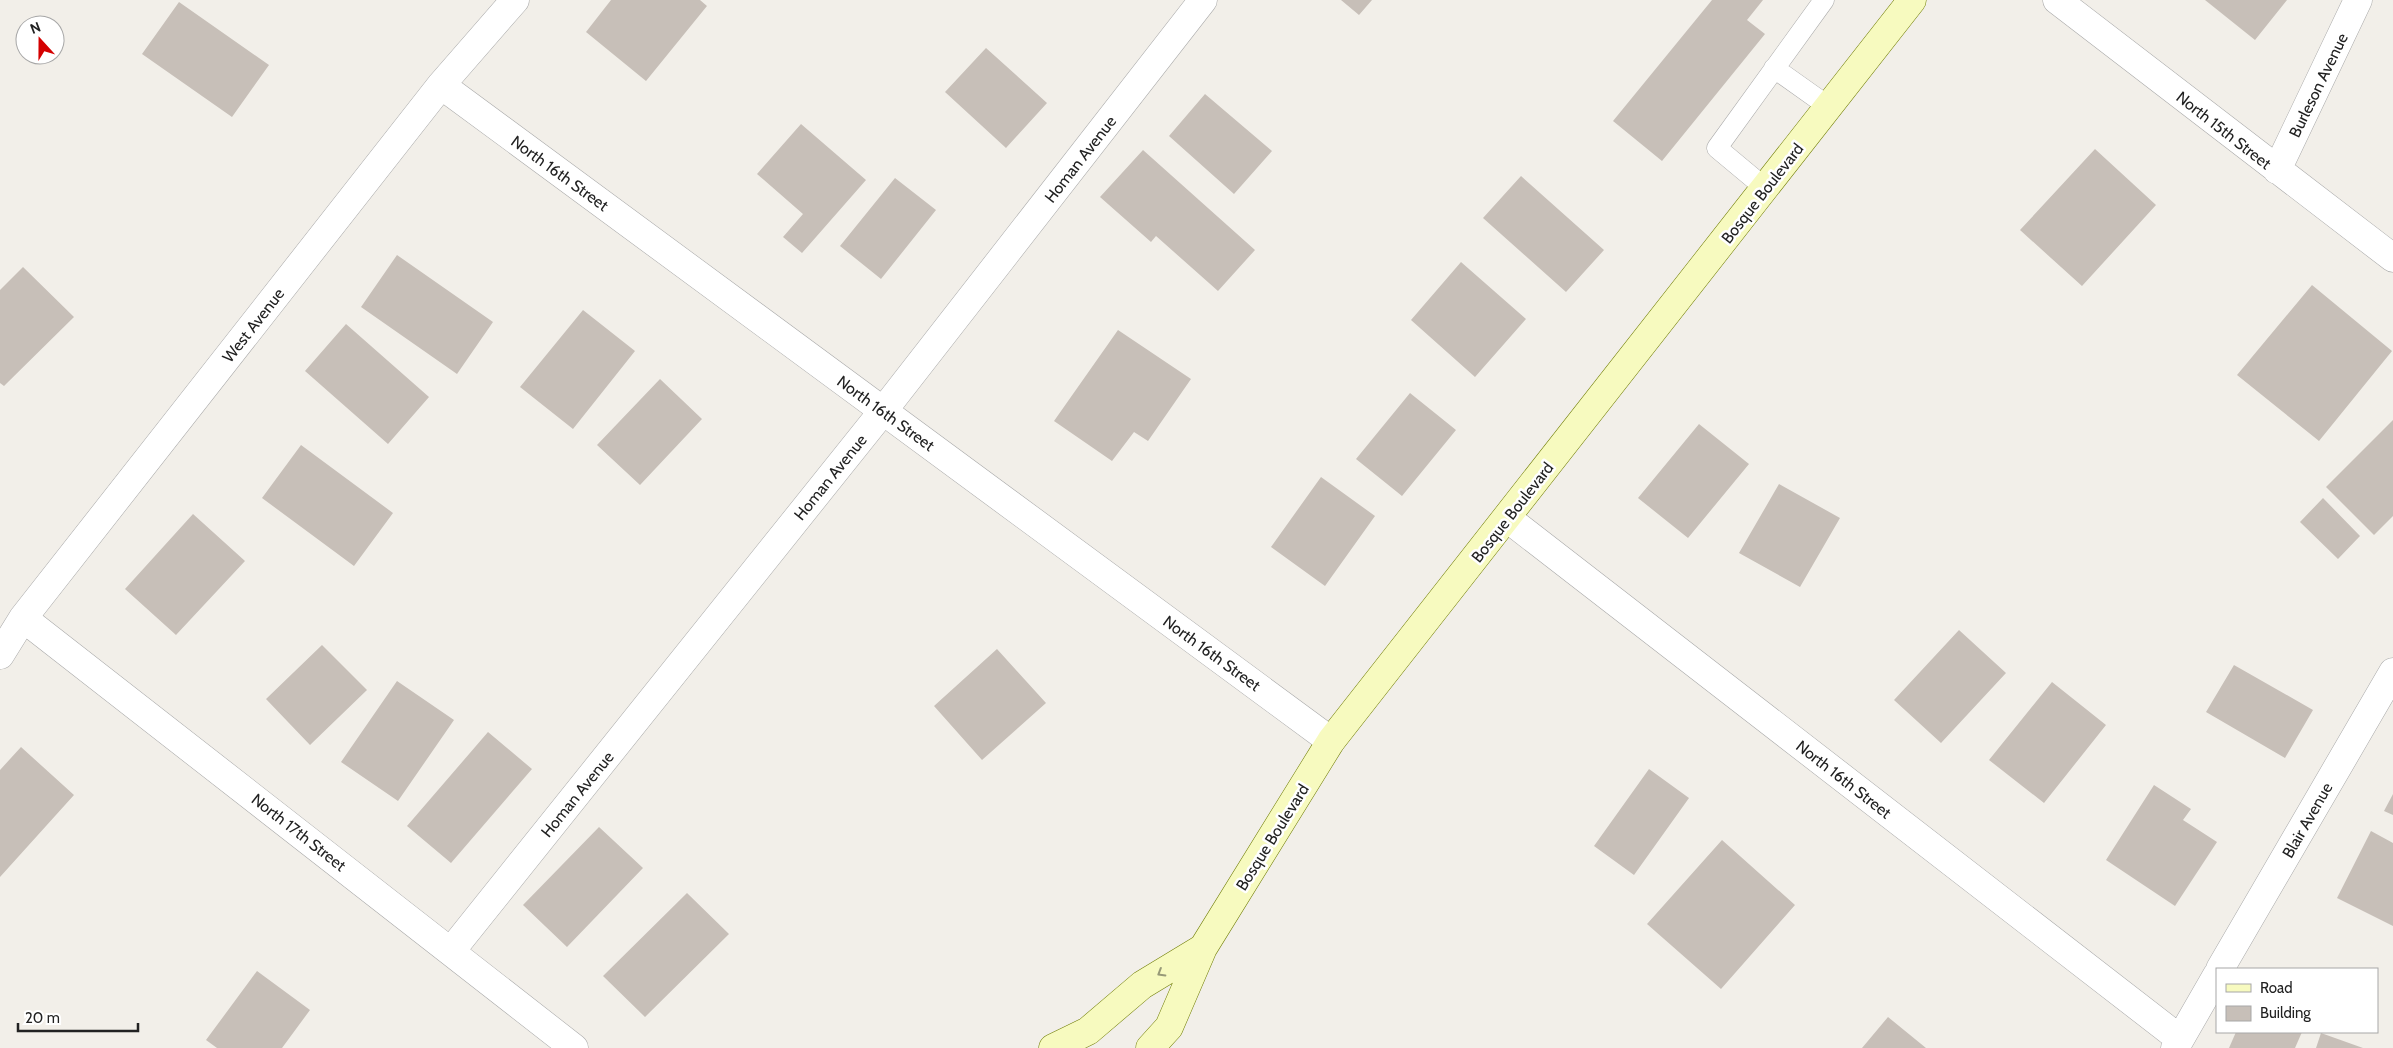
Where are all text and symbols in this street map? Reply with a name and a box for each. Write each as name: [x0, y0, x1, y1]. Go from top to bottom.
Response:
north arrow: [15, 15, 65, 65]
text: N: [27, 18, 43, 38]
street label: Burleson Avenue: [2285, 30, 2352, 140]
street label: North 15th Street: [2172, 87, 2275, 174]
street label: Homan Avenue: [1041, 112, 1120, 206]
street label: North 16th Street: [507, 132, 613, 215]
street label: Bosque Boulevard: [1717, 139, 1807, 247]
street label: West Avenue: [218, 284, 288, 366]
street label: North 16th Street: [833, 372, 939, 455]
street label: Homan Avenue: [790, 431, 871, 524]
street label: Bosque Boulevard: [1467, 458, 1557, 566]
street label: North 16th Street: [1159, 612, 1265, 695]
street label: North 16th Street: [1792, 736, 1896, 823]
street label: Homan Avenue: [537, 748, 618, 841]
street label: Blair Avenue: [2278, 779, 2337, 861]
street label: Bosque Boulevard: [1232, 781, 1313, 894]
street label: North 17th Street: [248, 790, 350, 876]
one-way arrow: [1158, 967, 1167, 977]
legend: [2216, 968, 2378, 1033]
text: Road: [2260, 979, 2293, 997]
scale bar: [18, 1000, 138, 1032]
text: Building: [2260, 1004, 2311, 1022]
text: 20 m: [25, 1009, 60, 1027]

